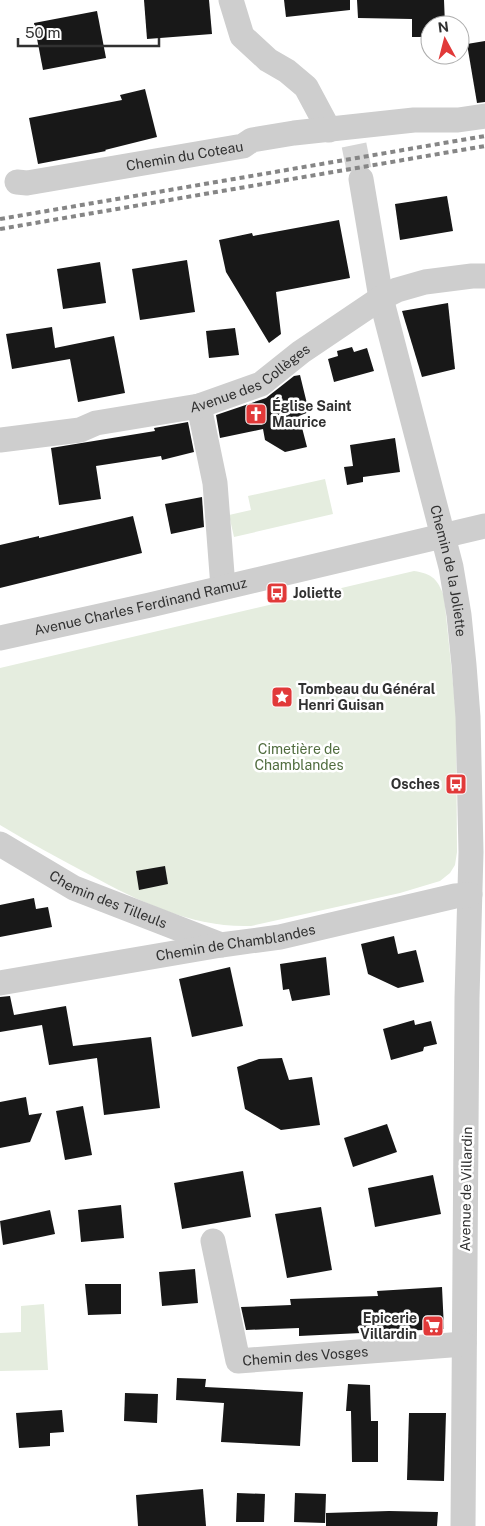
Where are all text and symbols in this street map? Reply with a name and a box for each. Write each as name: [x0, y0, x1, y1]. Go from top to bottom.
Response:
scale bar: [18, 15, 159, 47]
north arrow: [420, 15, 470, 65]
text: N: [437, 18, 450, 36]
text: 50 m: [25, 24, 60, 41]
street label: Chemin du Coteau: [125, 138, 245, 174]
street label: Avenue des Collèges: [189, 340, 313, 415]
place label: Église Saint Maurice: [272, 397, 352, 430]
church icon: Église Saint Maurice: [244, 402, 268, 426]
street label: Chemin de la Joliette: [427, 503, 469, 638]
street label: Avenue Charles Ferdinand Ramuz: [33, 574, 249, 638]
bus stop icon: Joliette: [265, 581, 289, 605]
place label: Joliette: [293, 585, 342, 601]
place label: Tombeau du Général Henri Guisan: [298, 681, 436, 713]
place icon: Tombeau du Général Henri Guisan: [270, 685, 294, 709]
park label: Cimetière de Chamblandes: [254, 741, 344, 773]
bus stop icon: Osches: [444, 772, 468, 796]
place label: Osches: [391, 776, 440, 792]
street label: Chemin des Tilleuls: [46, 867, 169, 931]
street label: Chemin de Chamblandes: [155, 921, 317, 964]
street label: Avenue de Villardin: [457, 1126, 475, 1252]
place label: Epicerie Villardin: [360, 1310, 417, 1342]
supermarket icon: Epicerie Villardin: [421, 1314, 445, 1338]
street label: Chemin des Vosges: [242, 1343, 369, 1369]

